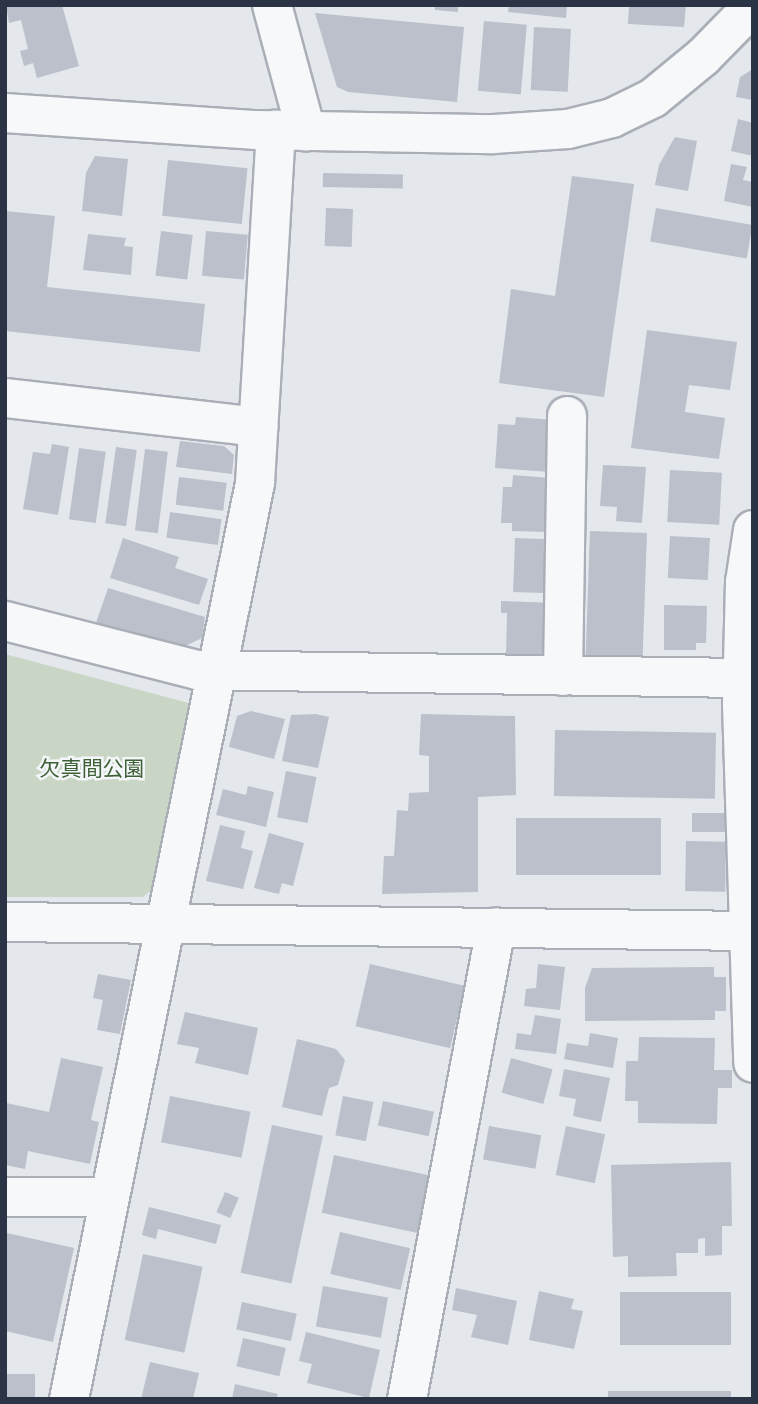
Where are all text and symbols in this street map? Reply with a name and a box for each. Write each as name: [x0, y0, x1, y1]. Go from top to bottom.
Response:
park label: 欠真間公園: [40, 756, 144, 782]

